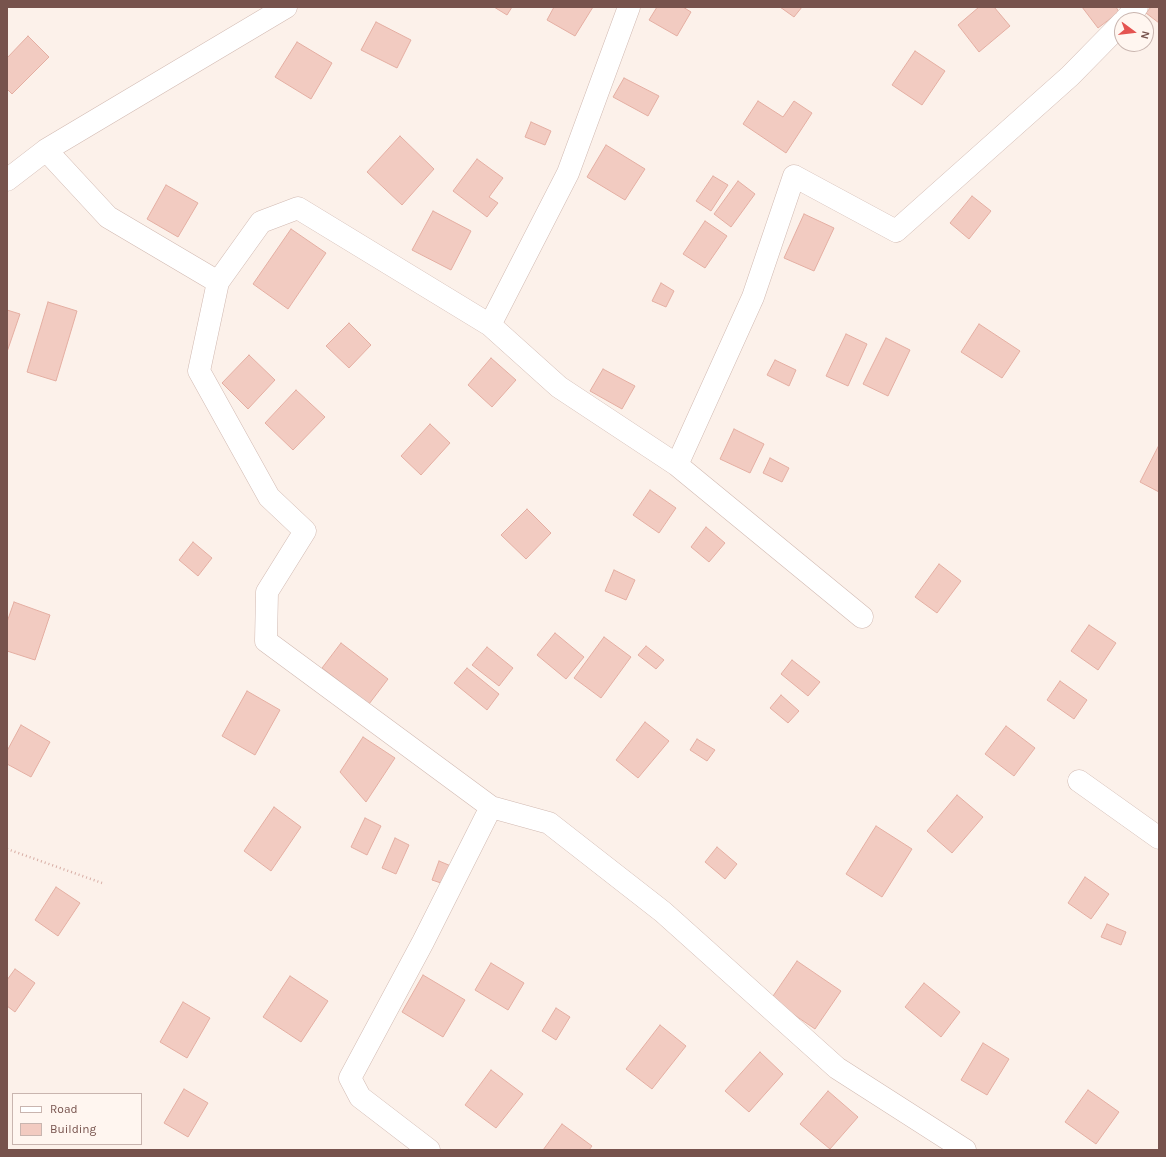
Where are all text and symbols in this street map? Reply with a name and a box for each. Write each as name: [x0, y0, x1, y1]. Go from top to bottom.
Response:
north arrow: [1114, 12, 1154, 52]
text: N: [1138, 29, 1152, 40]
legend: [12, 1093, 142, 1145]
text: Road: [50, 1102, 78, 1116]
text: Building: [50, 1122, 96, 1136]

